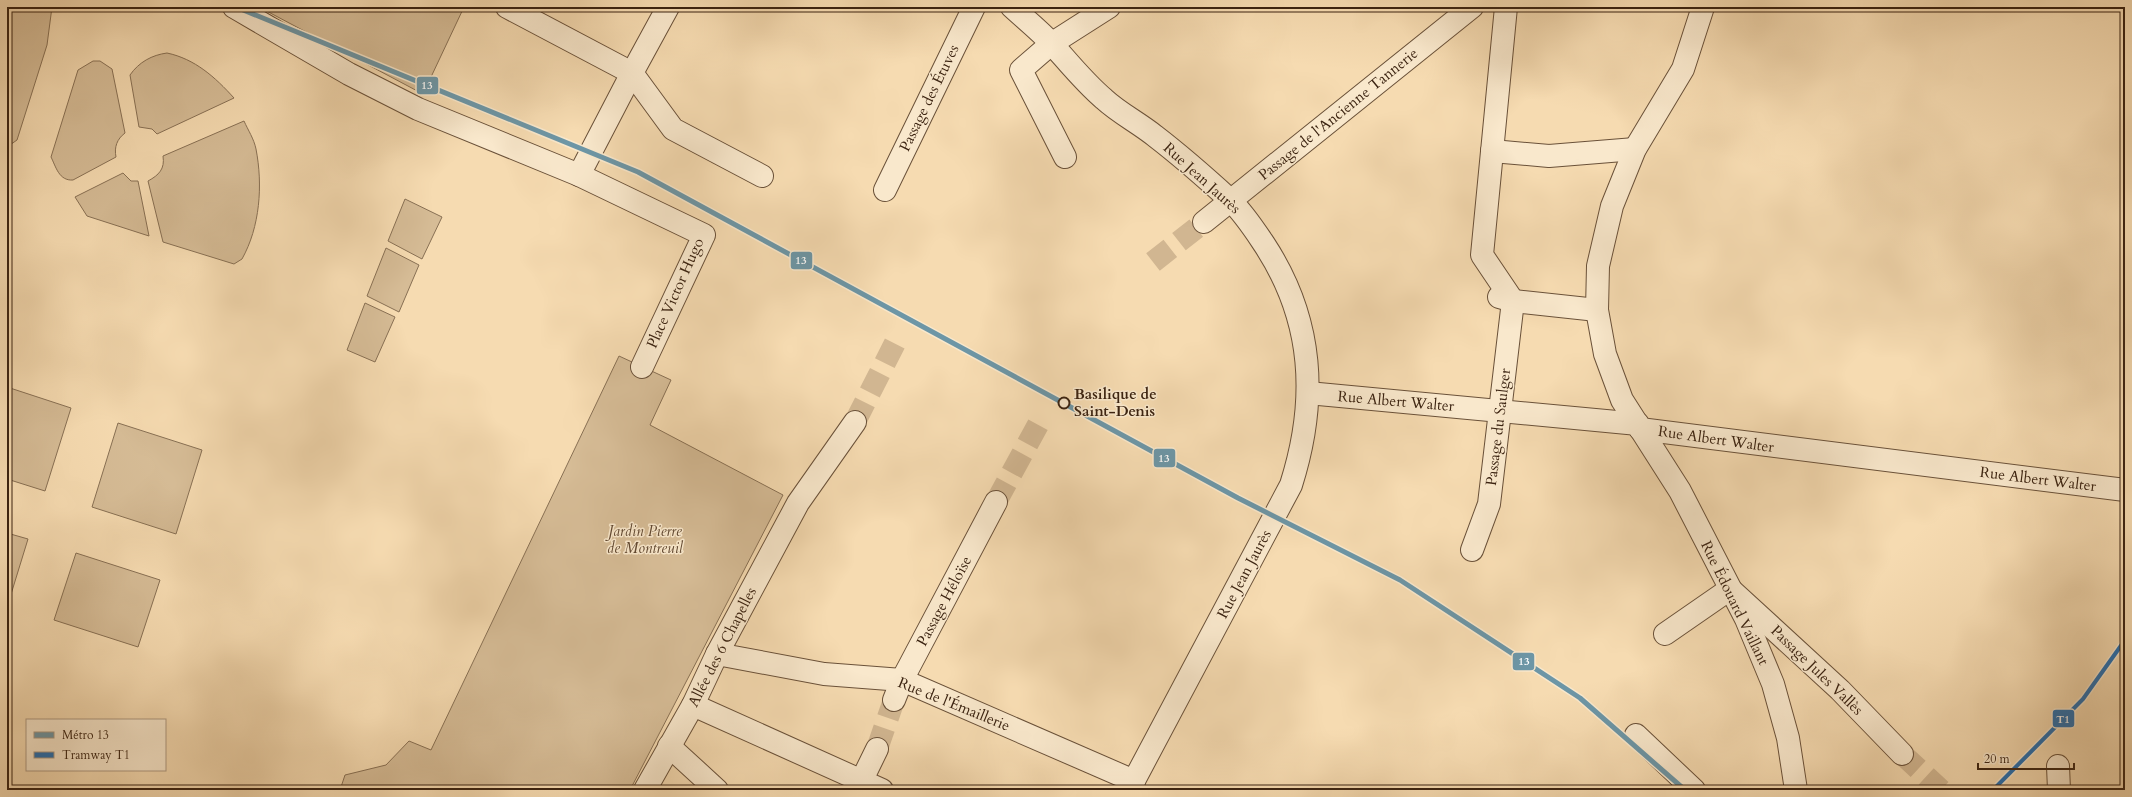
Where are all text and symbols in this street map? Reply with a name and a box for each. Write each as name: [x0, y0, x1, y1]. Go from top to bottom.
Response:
street label: Passage des Étuves: [894, 41, 964, 155]
street label: Passage de l'Ancienne Tannerie: [1254, 43, 1422, 185]
line badge: 13: [416, 76, 439, 95]
text: 13: [421, 78, 433, 93]
street label: Rue Jean Jaurès: [1159, 138, 1245, 218]
street label: Place Victor Hugo: [642, 235, 708, 351]
line badge: 13: [790, 251, 813, 270]
text: 13: [795, 253, 807, 268]
street label: Passage du Saulger: [1481, 367, 1515, 487]
place label: Basilique de Saint-Denis: [1074, 384, 1157, 421]
street label: Rue Albert Walter: [1337, 386, 1456, 416]
marker: Basilique de Saint-Denis: [1057, 396, 1071, 410]
street label: Rue Albert Walter: [1657, 421, 1776, 457]
line badge: 13: [1153, 448, 1176, 468]
text: 13: [1158, 451, 1170, 466]
street label: Rue Albert Walter: [1979, 462, 2098, 496]
park label: Jardin Pierre de Montreuil: [604, 521, 684, 558]
street label: Rue Jean Jaurès: [1212, 526, 1276, 622]
street label: Rue Édouard Vaillant: [1696, 537, 1774, 669]
street label: Passage Héloïse: [912, 552, 976, 650]
street label: Allée des 6 Chapelles: [683, 584, 761, 710]
street label: Passage Jules Vallès: [1767, 621, 1867, 719]
line badge: 13: [1512, 652, 1535, 671]
text: 13: [1518, 654, 1530, 669]
street label: Rue de l'Émaillerie: [895, 672, 1013, 736]
line badge: T1: [2052, 709, 2075, 728]
text: T1: [2056, 712, 2070, 727]
legend: [26, 719, 166, 771]
text: Métro 13: [62, 727, 109, 743]
scale bar: [1978, 745, 2074, 771]
text: Tramway T1: [62, 747, 130, 763]
text: 20 m: [1984, 751, 2011, 767]

